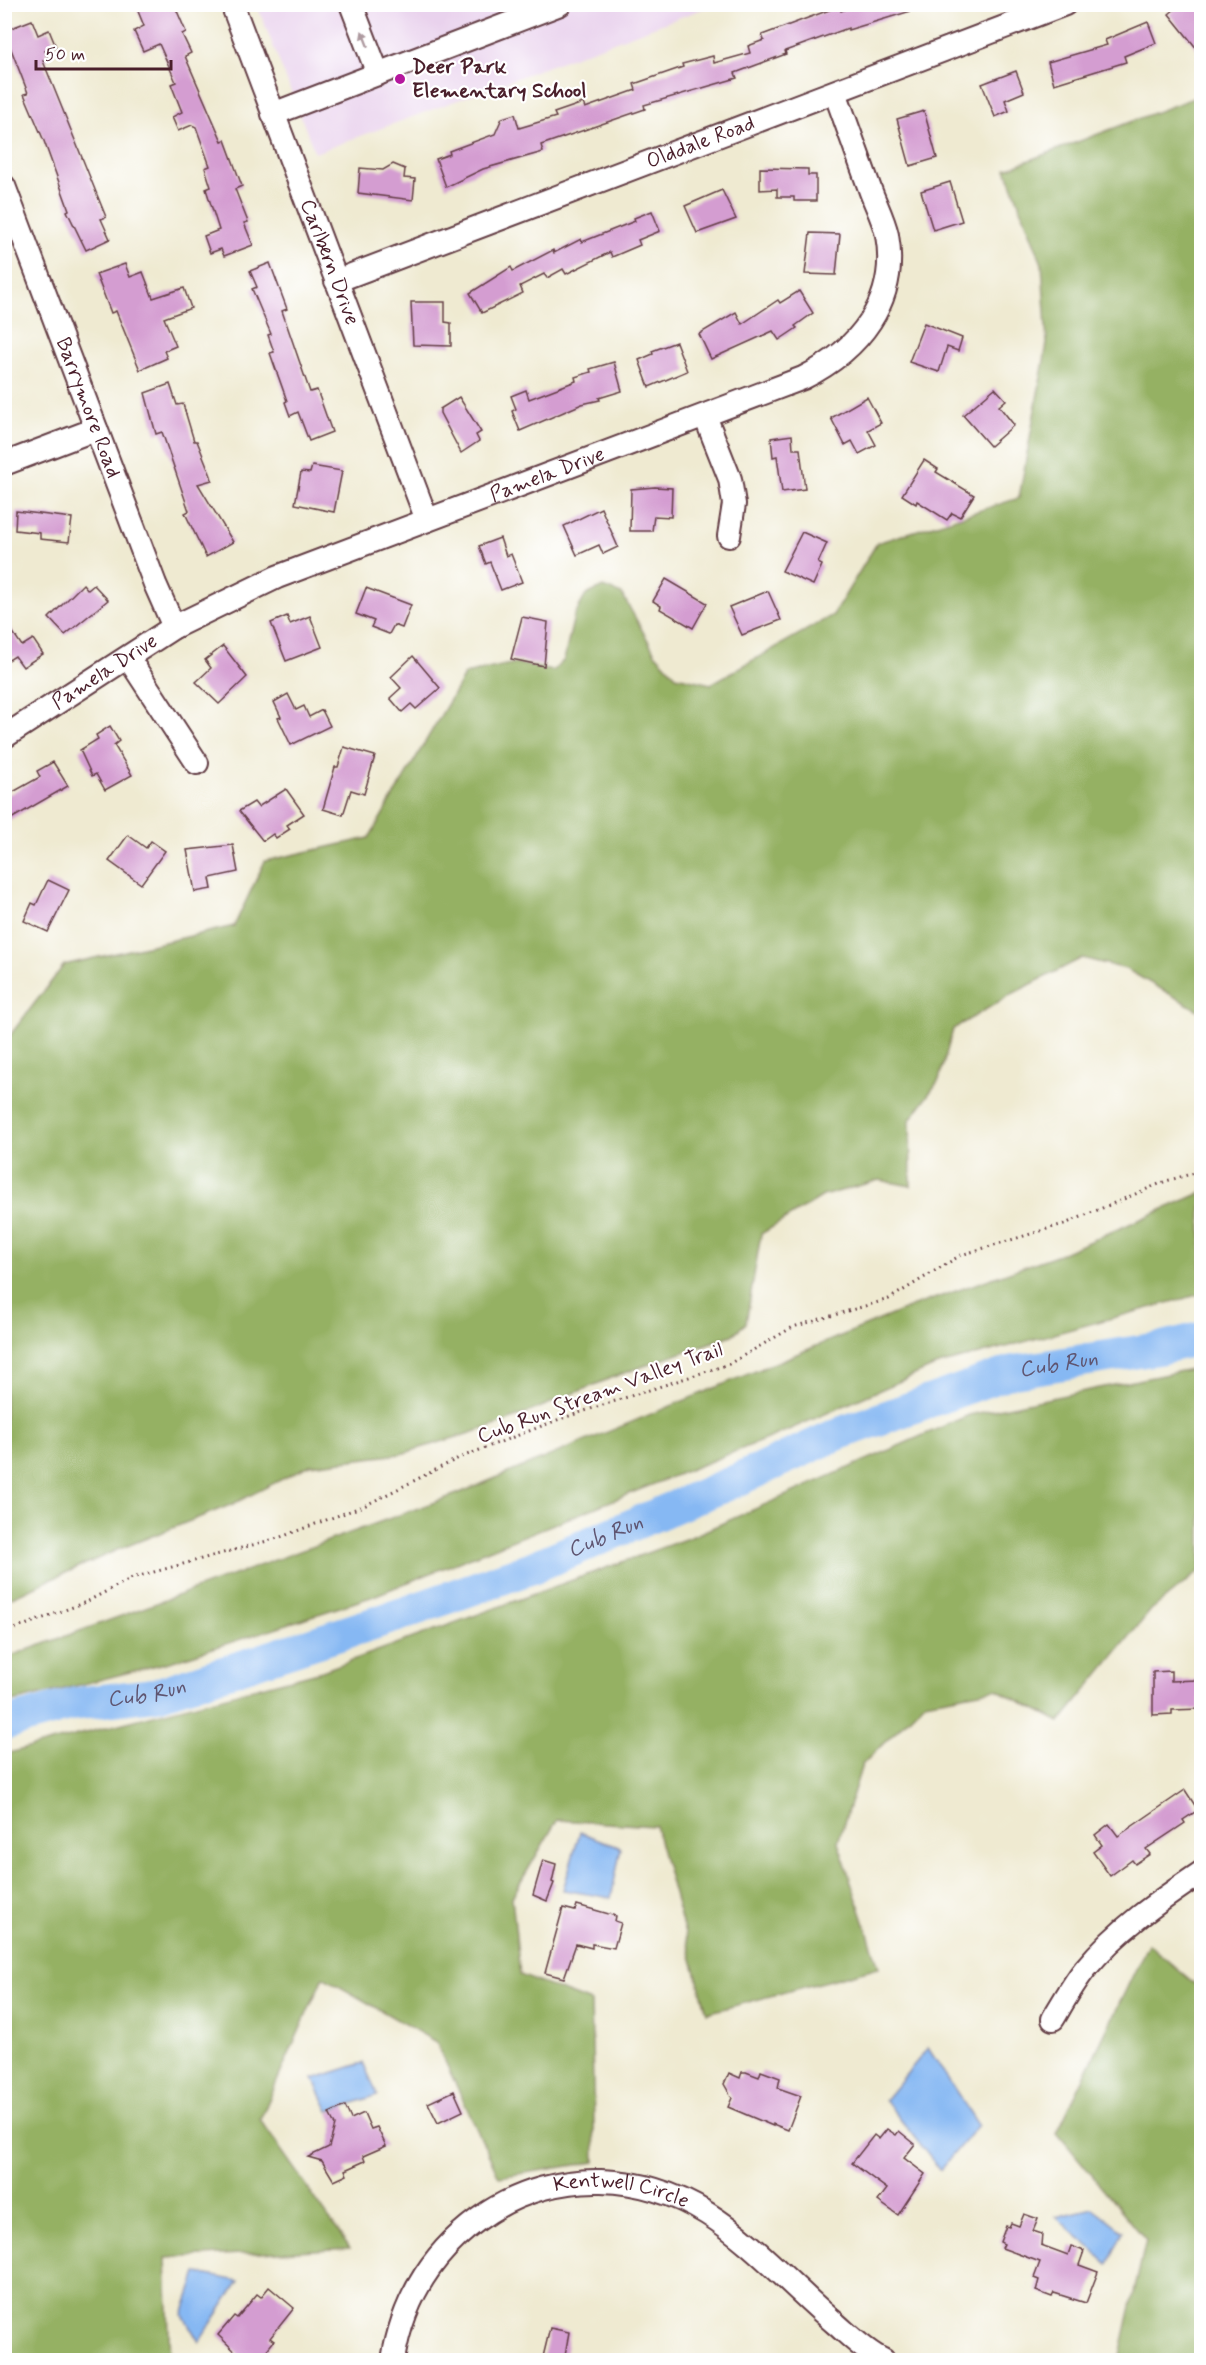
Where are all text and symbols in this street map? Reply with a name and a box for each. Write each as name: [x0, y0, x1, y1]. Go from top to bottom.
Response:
one-way arrow: [359, 30, 369, 48]
scale bar: [36, 33, 171, 71]
text: 50 m: [45, 43, 85, 67]
place label: Deer Park Elementary School: [412, 53, 587, 105]
marker: Deer Park Elementary School: [393, 72, 407, 86]
street label: Olddale Road: [642, 109, 759, 176]
street label: Carlbern Drive: [293, 195, 366, 329]
street label: Barrymore Road: [49, 333, 127, 482]
street label: Pamela Drive: [486, 440, 609, 509]
street label: Pamela Drive: [46, 627, 163, 716]
street label: Cub Run Stream Valley Trail: [473, 1335, 727, 1451]
water label: Cub Run: [1017, 1344, 1100, 1384]
water label: Cub Run: [563, 1508, 647, 1565]
water label: Cub Run: [106, 1672, 189, 1714]
street label: Kentwell Circle: [551, 2167, 694, 2215]

